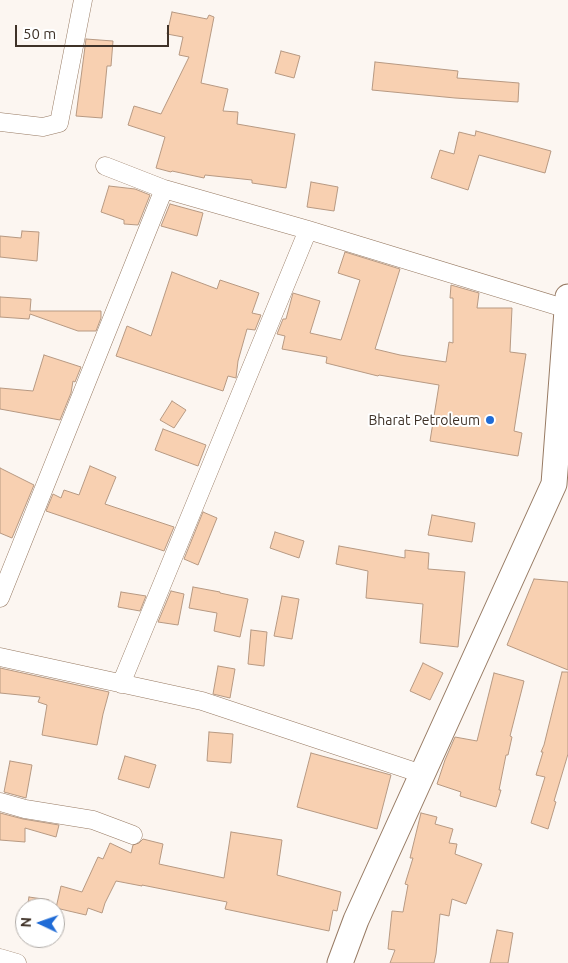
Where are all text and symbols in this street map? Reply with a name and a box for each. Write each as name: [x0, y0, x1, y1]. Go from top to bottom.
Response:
scale bar: [18, 15, 171, 47]
text: 50 m: [23, 25, 56, 42]
place label: Bharat Petroleum: [368, 412, 480, 428]
marker: Bharat Petroleum: [484, 414, 496, 426]
north arrow: [15, 898, 65, 948]
text: N: [18, 917, 34, 928]

